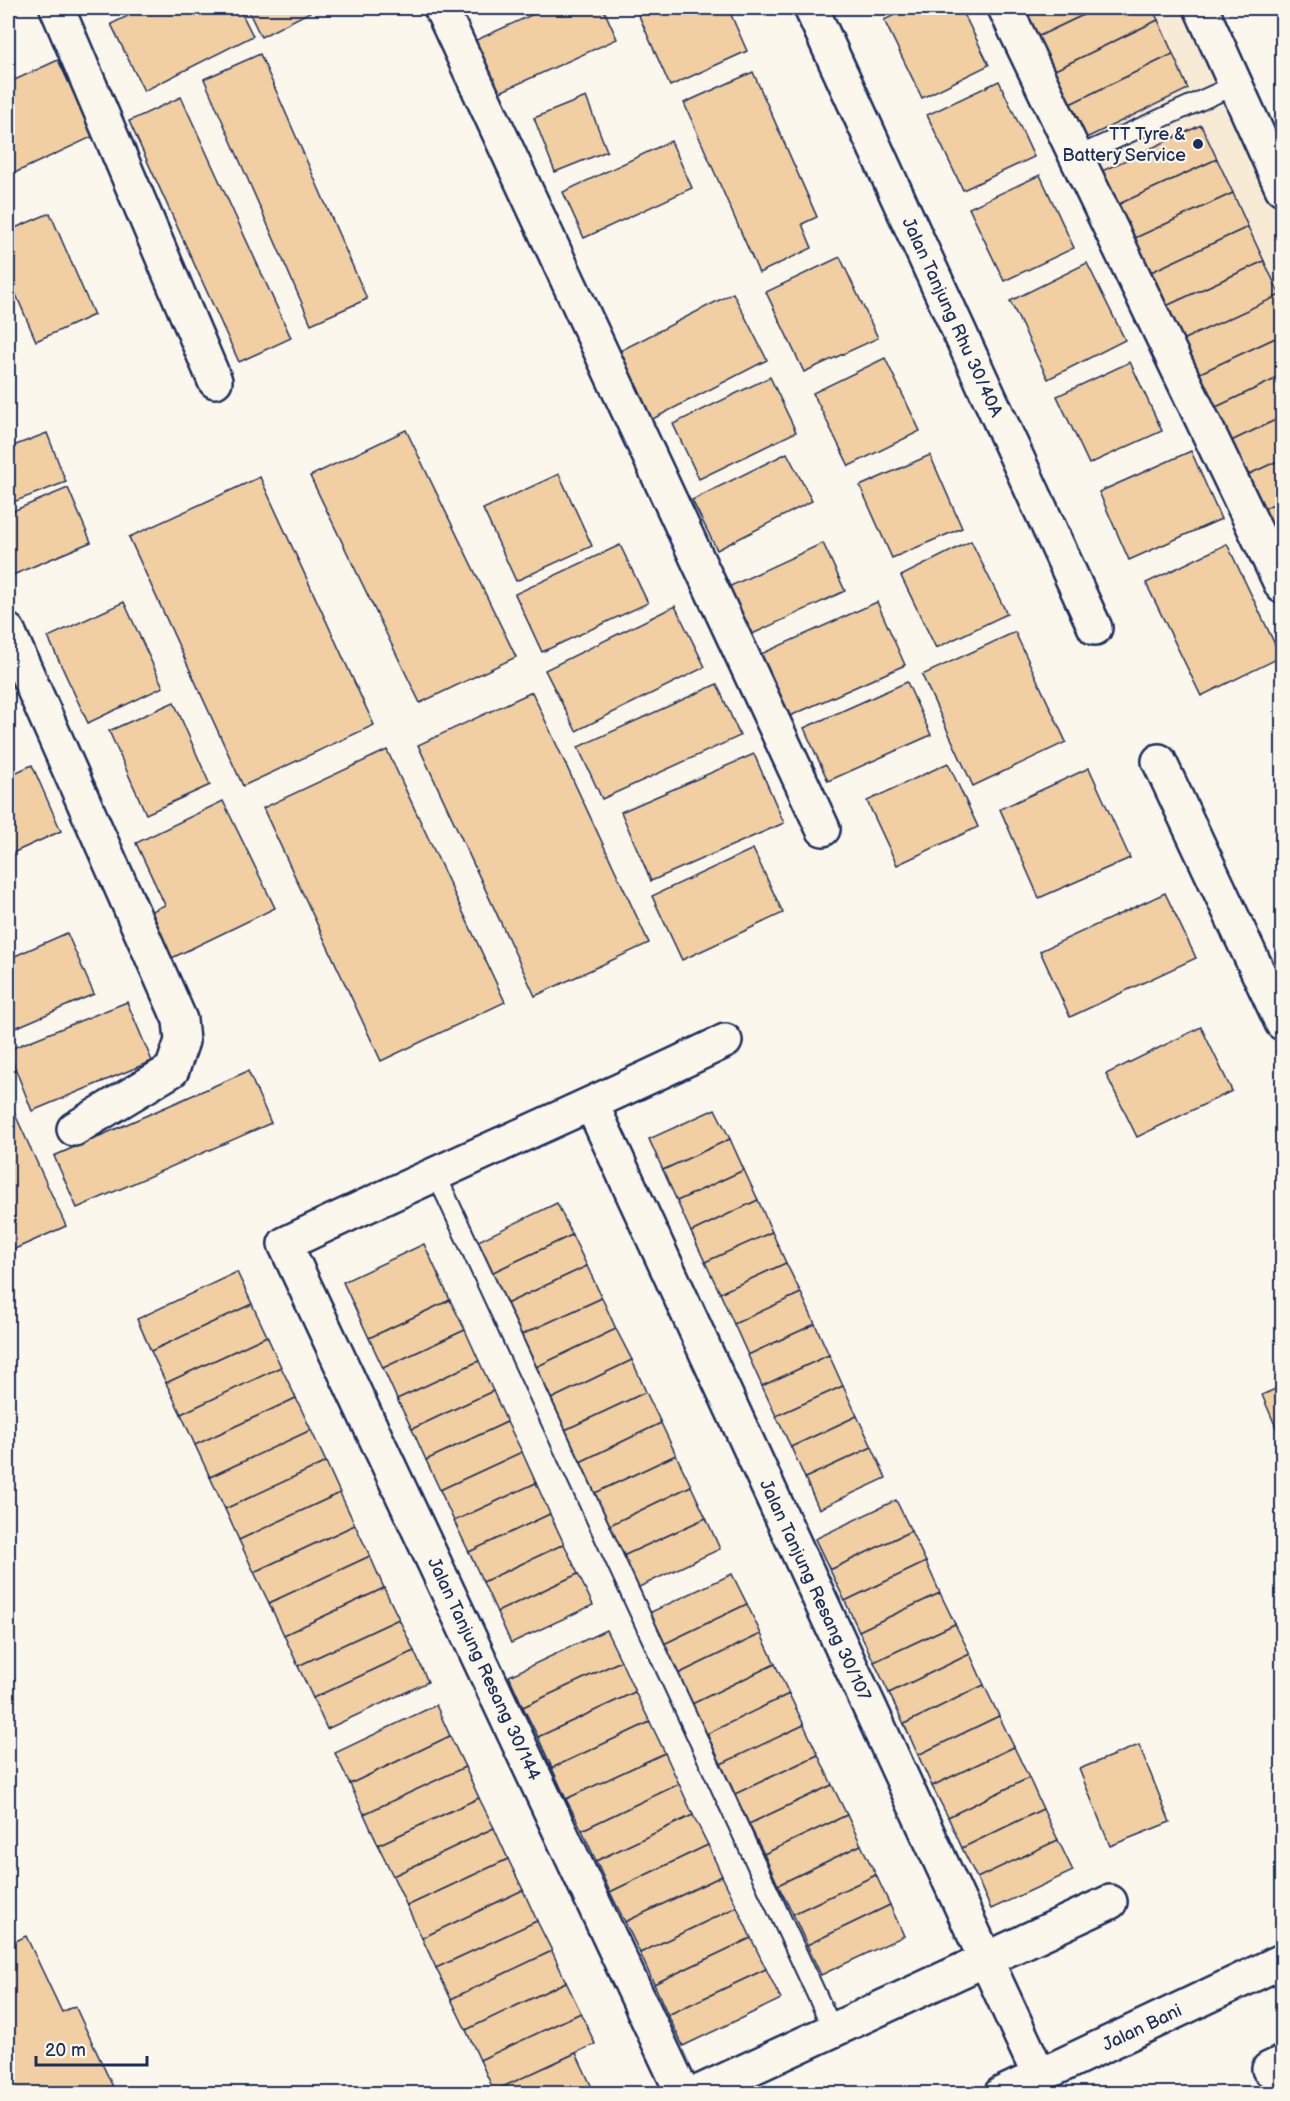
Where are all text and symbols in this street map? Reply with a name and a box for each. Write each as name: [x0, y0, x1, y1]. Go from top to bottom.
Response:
place label: TT Tyre & Battery Service: [1062, 124, 1186, 166]
marker: TT Tyre & Battery Service: [1191, 137, 1205, 151]
street label: Jalan Tanjung Rhu 30/40A: [898, 214, 1007, 420]
street label: Jalan Tanjung Resang 30/107: [755, 1476, 876, 1704]
street label: Jalan Tanjung Resang 30/144: [423, 1554, 545, 1784]
street label: Jalan Bani: [1099, 2000, 1185, 2055]
scale bar: [36, 2029, 147, 2067]
text: 20 m: [45, 2040, 86, 2061]

